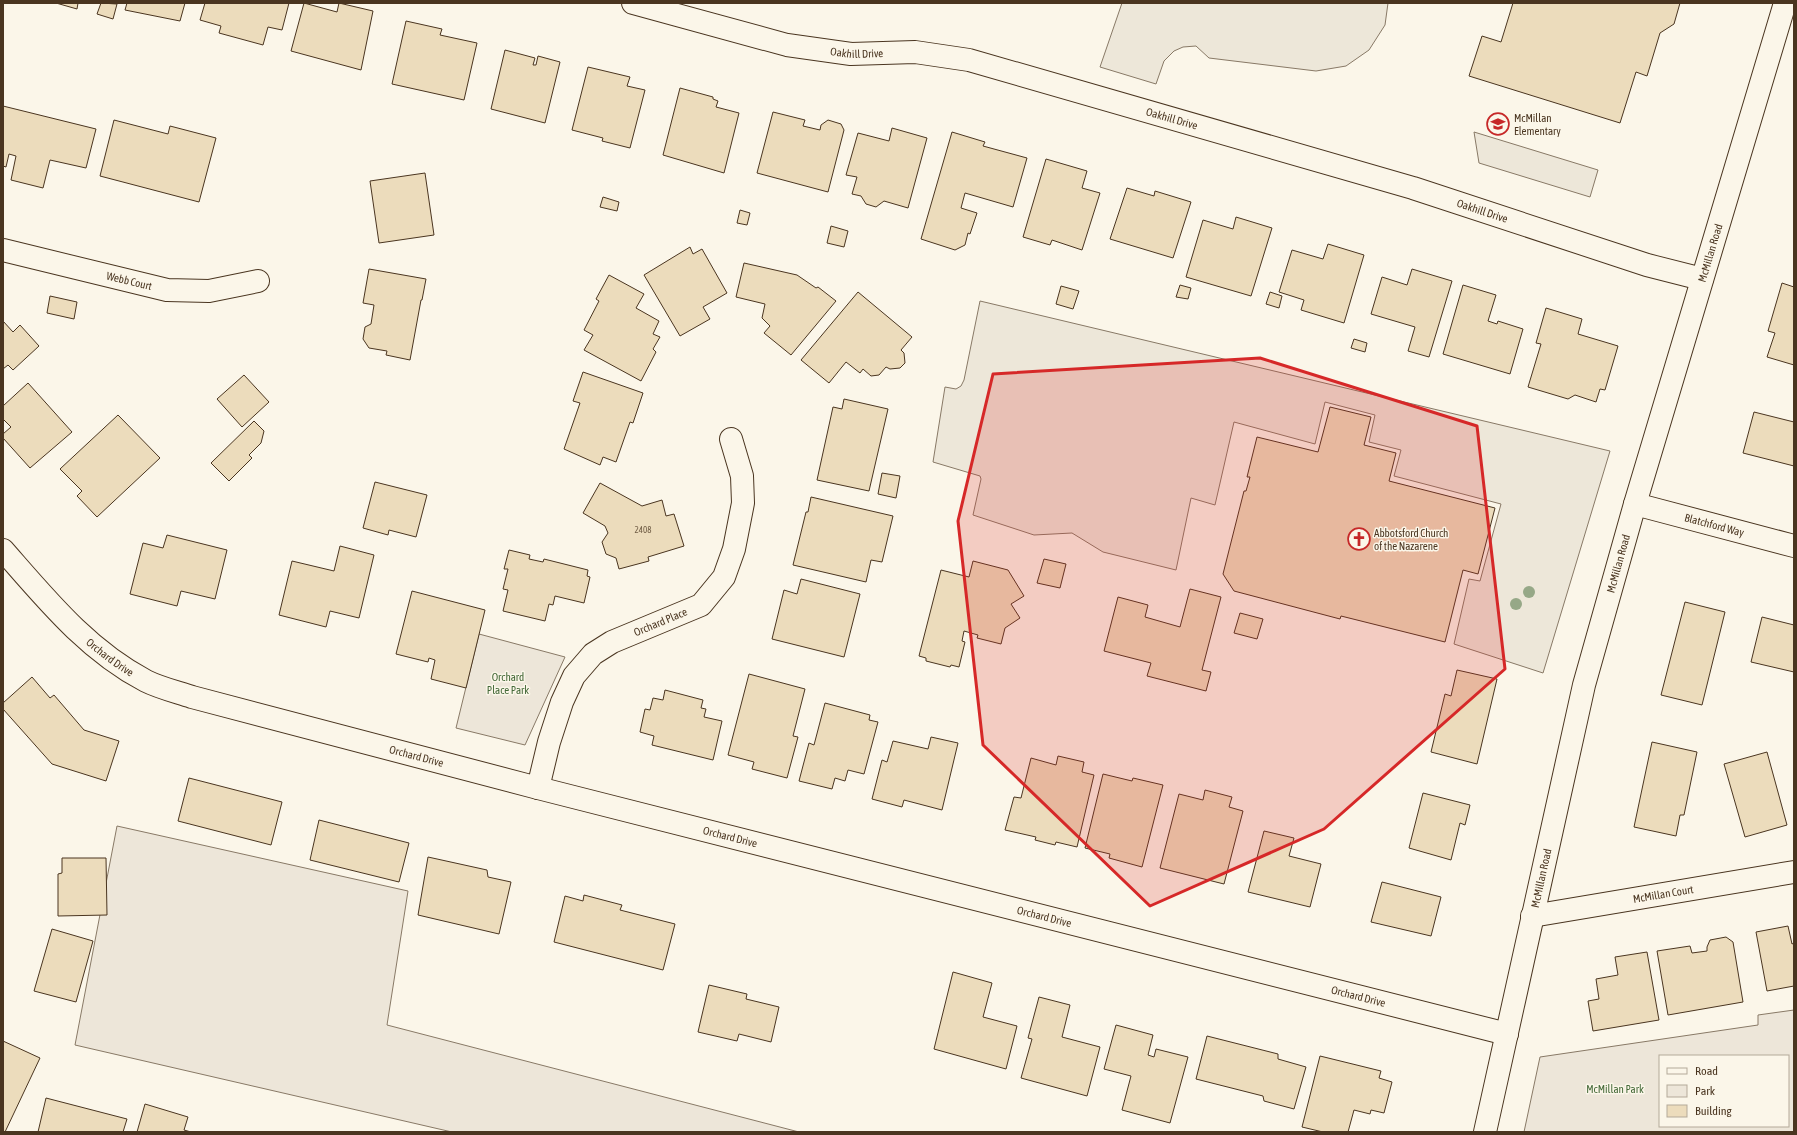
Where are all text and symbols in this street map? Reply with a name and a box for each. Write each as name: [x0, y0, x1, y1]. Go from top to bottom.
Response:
street label: Oakhill Drive: [830, 45, 883, 60]
street label: Oakhill Drive: [1145, 105, 1199, 132]
school or university icon: McMillan Elementary: [1485, 111, 1511, 137]
place label: McMillan Elementary: [1514, 112, 1561, 137]
street label: Oakhill Drive: [1455, 197, 1509, 225]
street label: McMillan Road: [1696, 222, 1725, 283]
street label: Webb Court: [105, 269, 153, 292]
street label: Blatchford Way: [1683, 511, 1746, 539]
house number: 2408: [635, 525, 651, 535]
church icon: Abbotsford Church of the Nazarene: [1346, 526, 1372, 552]
place label: Abbotsford Church of the Nazarene: [1374, 527, 1448, 552]
street label: McMillan Road: [1604, 533, 1632, 594]
street label: Orchard Place: [632, 605, 689, 638]
street label: Orchard Drive: [84, 636, 136, 679]
park label: Orchard Place Park: [487, 671, 529, 696]
street label: Orchard Drive: [388, 743, 445, 769]
street label: Orchard Drive: [702, 824, 759, 849]
street label: McMillan Road: [1529, 847, 1554, 909]
street label: McMillan Court: [1632, 883, 1694, 905]
street label: Orchard Drive: [1016, 904, 1073, 929]
street label: Orchard Drive: [1330, 984, 1387, 1009]
legend: [1659, 1055, 1789, 1127]
text: Road: [1695, 1064, 1718, 1078]
park label: McMillan Park: [1586, 1083, 1644, 1095]
text: Park: [1695, 1084, 1716, 1098]
text: Building: [1695, 1104, 1733, 1118]

